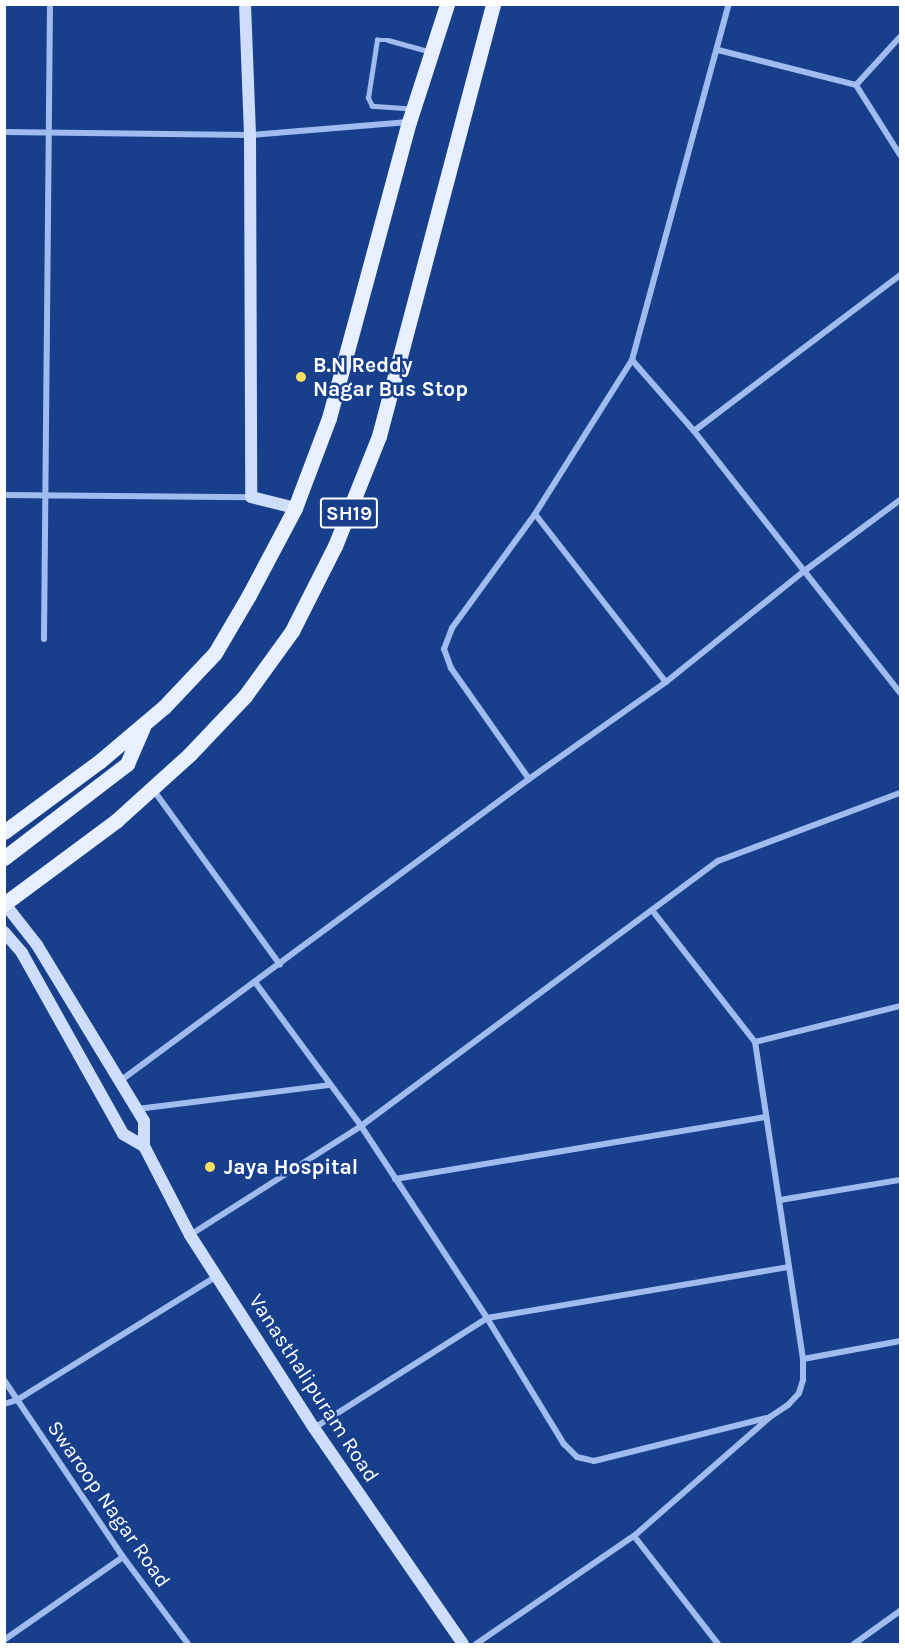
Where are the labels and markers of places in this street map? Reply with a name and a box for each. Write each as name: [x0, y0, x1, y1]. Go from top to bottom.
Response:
place label: B.N Reddy Nagar Bus Stop: [313, 352, 468, 402]
marker: B.N Reddy Nagar Bus Stop: [294, 370, 308, 384]
place label: Jaya Hospital: [224, 1154, 358, 1180]
marker: Jaya Hospital: [201, 1158, 219, 1176]

